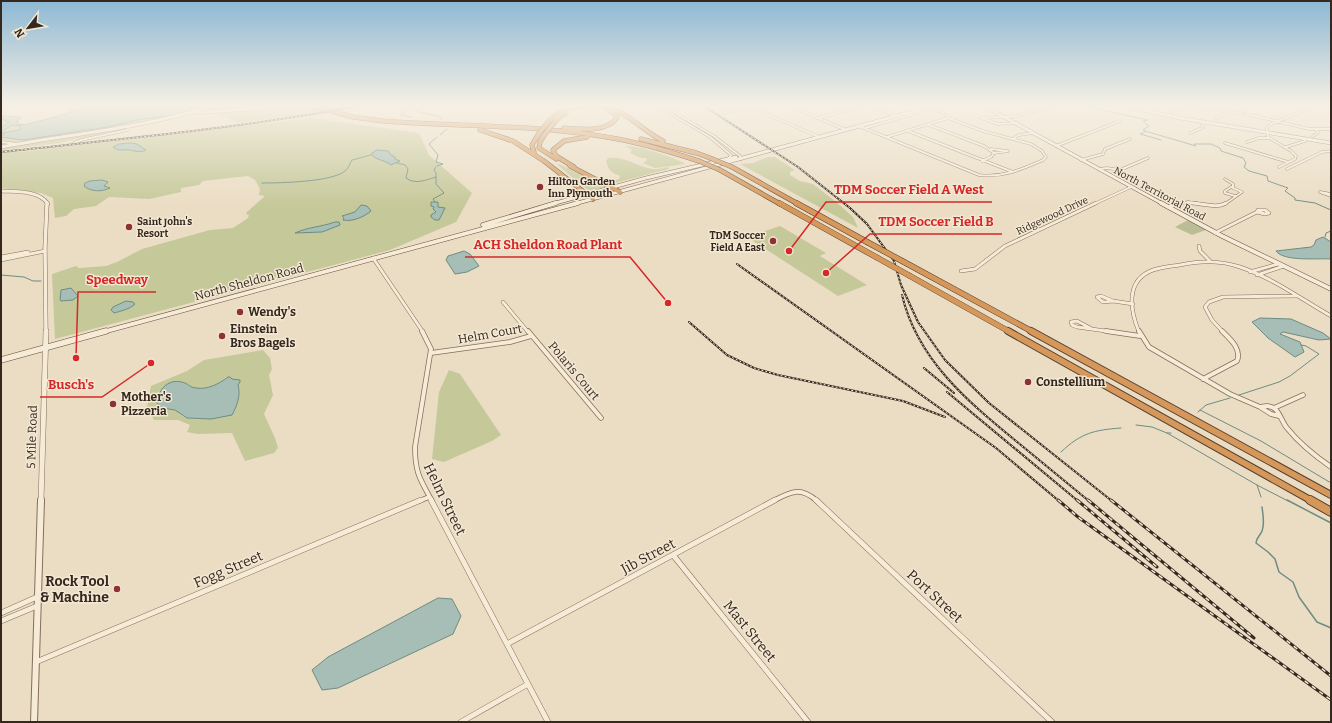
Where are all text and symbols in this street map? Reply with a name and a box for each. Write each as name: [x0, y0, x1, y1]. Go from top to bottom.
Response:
north arrow: [8, 8, 48, 48]
text: N: [12, 25, 28, 40]
street label: North Territorial Road: [1112, 165, 1208, 223]
place label: Hilton Garden Inn Plymouth: [548, 176, 616, 200]
callout: TDM Soccer Field A West: [826, 177, 992, 202]
marker: Hilton Garden Inn Plymouth: [535, 182, 545, 192]
text: TDM Soccer Field A West: [834, 182, 984, 197]
street label: Ridgewood Drive: [1015, 194, 1090, 238]
callout: TDM Soccer Field B: [870, 209, 1002, 234]
text: TDM Soccer Field B: [878, 214, 994, 229]
place label: Saint John's Resort: [137, 216, 192, 240]
marker: Saint John's Resort: [124, 222, 134, 232]
place label: TDM Soccer Field A East: [710, 230, 765, 254]
callout: ACH Sheldon Road Plant: [465, 232, 630, 257]
marker: TDM Soccer Field A East: [768, 236, 778, 246]
text: ACH Sheldon Road Plant: [473, 237, 623, 252]
street label: North Sheldon Road: [193, 261, 305, 303]
callout: Speedway: [78, 267, 156, 292]
text: Speedway: [86, 272, 149, 287]
place label: Wendy's: [248, 305, 296, 319]
marker: Wendy's: [235, 307, 245, 317]
street label: Helm Court: [457, 321, 524, 347]
place label: Einstein Bros Bagels: [230, 322, 295, 350]
marker: Einstein Bros Bagels: [217, 331, 227, 341]
street label: Polaris Court: [546, 339, 603, 404]
callout: Busch's: [40, 372, 102, 397]
place label: Constellium: [1036, 375, 1106, 389]
text: Busch's: [48, 377, 94, 392]
marker: Constellium: [1023, 377, 1033, 387]
place label: Mother's Pizzeria: [121, 390, 171, 418]
marker: Mother's Pizzeria: [108, 399, 118, 409]
street label: 5 Mile Road: [24, 405, 40, 469]
street label: Helm Street: [420, 460, 469, 538]
street label: Jib Street: [617, 535, 678, 578]
street label: Fogg Street: [191, 547, 265, 592]
street label: Port Street: [903, 566, 966, 626]
place label: Rock Tool & Machine: [40, 573, 110, 606]
marker: Rock Tool & Machine: [112, 584, 122, 594]
street label: Mast Street: [720, 597, 780, 665]

